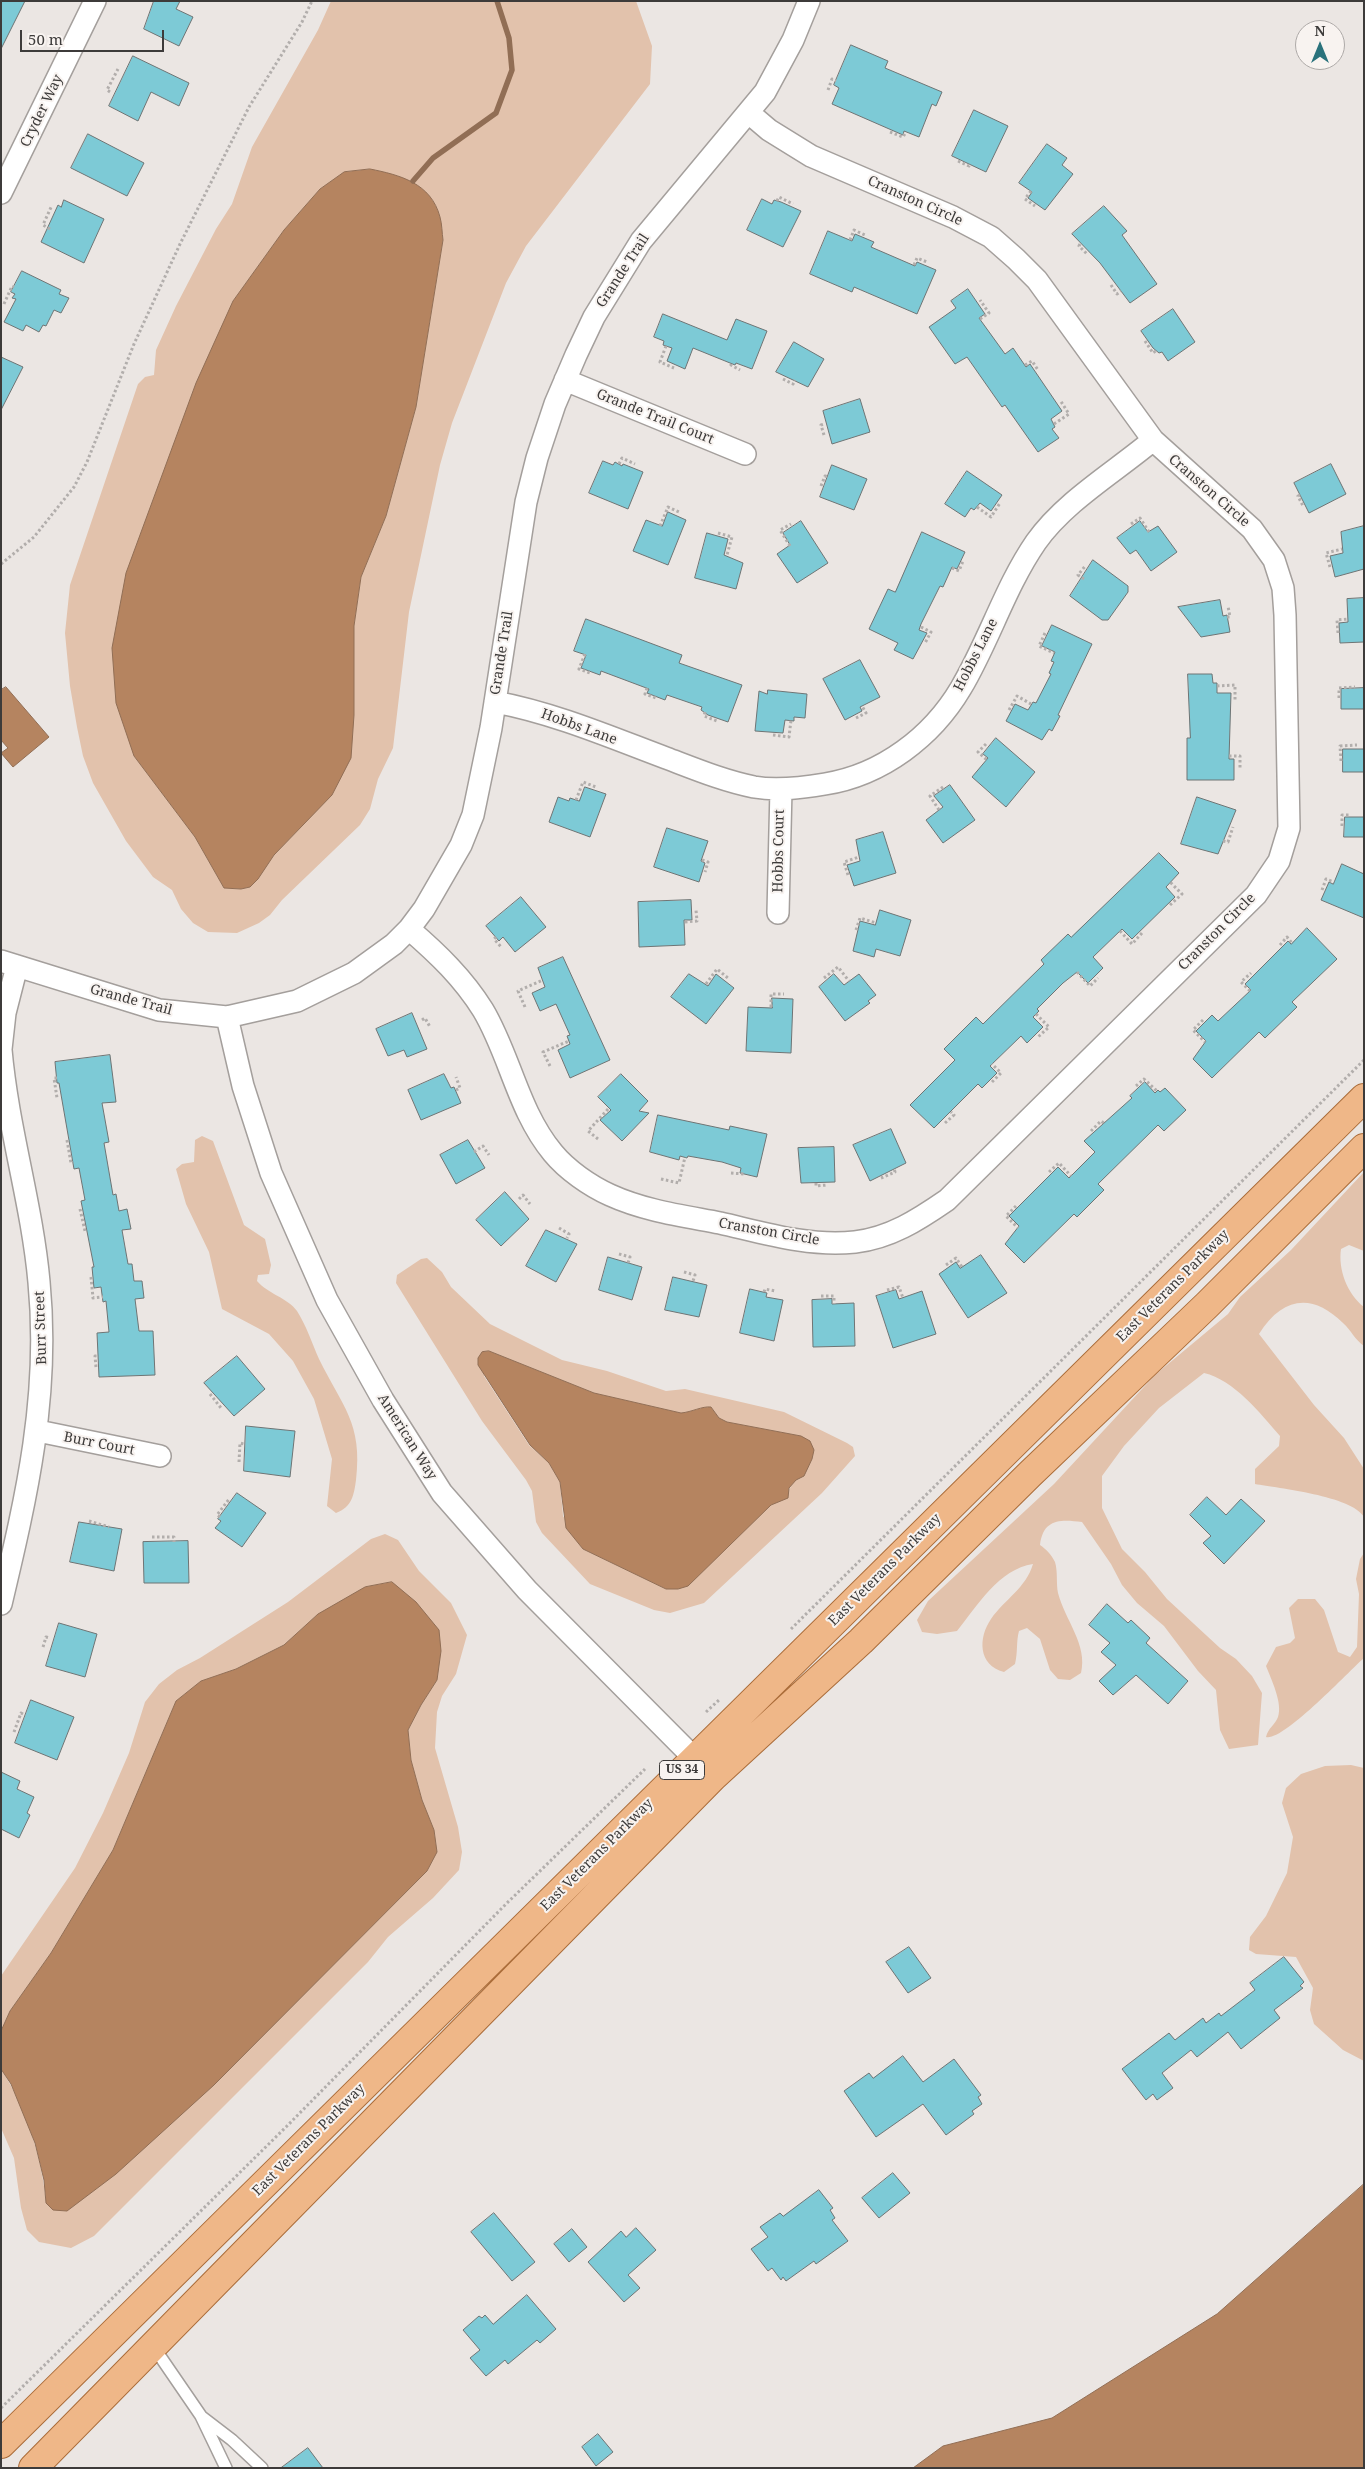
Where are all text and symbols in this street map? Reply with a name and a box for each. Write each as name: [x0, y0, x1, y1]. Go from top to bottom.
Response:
scale bar: [22, 20, 166, 52]
north arrow: [1295, 20, 1345, 70]
text: N: [1314, 21, 1326, 40]
text: 50 m: [28, 29, 63, 49]
street label: Cryder Way: [17, 72, 67, 150]
street label: Cranston Circle: [865, 173, 965, 229]
street label: Grande Trail: [593, 231, 653, 311]
street label: Grande Trail Court: [594, 386, 716, 448]
street label: Cranston Circle: [1165, 451, 1253, 531]
street label: Grande Trail: [487, 610, 517, 696]
street label: Hobbs Lane: [950, 616, 1002, 694]
street label: Hobbs Lane: [539, 706, 619, 748]
street label: Hobbs Court: [770, 809, 788, 893]
street label: Cranston Circle: [1175, 890, 1259, 974]
street label: Grande Trail: [88, 981, 174, 1019]
street label: Cranston Circle: [717, 1215, 821, 1249]
street label: East Veterans Parkway: [1113, 1226, 1233, 1346]
street label: Burr Street: [31, 1291, 51, 1365]
street label: American Way: [374, 1391, 440, 1483]
street label: Burr Court: [62, 1429, 136, 1459]
street label: East Veterans Parkway: [825, 1510, 945, 1630]
road number: US 34: [660, 1760, 704, 1780]
street label: East Veterans Parkway: [537, 1795, 657, 1915]
street label: East Veterans Parkway: [249, 2080, 369, 2200]

